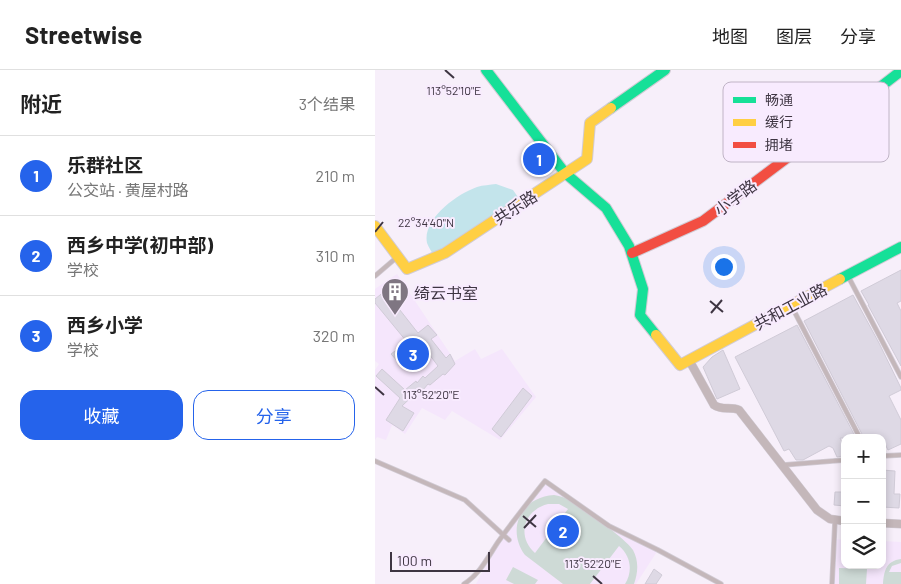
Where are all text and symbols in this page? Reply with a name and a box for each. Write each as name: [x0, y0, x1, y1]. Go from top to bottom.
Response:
text: Streetwise: [25, 20, 142, 49]
text: 地图: [712, 25, 748, 47]
text: 图层: [776, 25, 812, 47]
text: 分享: [840, 25, 876, 47]
legend: [723, 82, 889, 162]
text: 113°52'10"E: [427, 83, 481, 97]
text: 附近: [20, 91, 62, 116]
text: 畅通: [765, 91, 793, 108]
text: 3个结果: [299, 94, 355, 113]
text: 缓行: [765, 113, 793, 130]
text: 拥堵: [765, 136, 793, 153]
pin: 1: [523, 140, 555, 178]
text: 乐群社区: [67, 153, 143, 176]
text: 1: [33, 166, 39, 185]
text: 210 m: [316, 166, 355, 185]
street label: 小学路: [710, 175, 760, 219]
text: 公交站 · 黄屋村路: [67, 180, 189, 199]
street label: 共乐路: [490, 186, 540, 228]
text: 22°34'40"N: [398, 215, 454, 229]
text: 西乡中学(初中部): [67, 233, 213, 256]
text: 2: [32, 246, 40, 265]
text: 310 m: [316, 246, 355, 265]
your location: [711, 254, 737, 280]
text: 学校: [67, 260, 99, 279]
building icon: 绮云书室: [380, 277, 410, 316]
street label: 共和工业路: [750, 279, 830, 333]
place label: 绮云书室: [414, 283, 478, 302]
text: 西乡小学: [67, 313, 143, 336]
text: 3: [32, 326, 40, 345]
text: 320 m: [313, 326, 355, 345]
pin: 3: [397, 335, 429, 373]
text: 学校: [67, 340, 99, 359]
text: 113°52'20"E: [402, 387, 460, 401]
button: 收藏: [20, 390, 183, 440]
button: 分享: [193, 390, 355, 440]
map controls: [841, 434, 886, 569]
button: +: [841, 434, 886, 479]
button: −: [841, 479, 886, 524]
pin: 2: [547, 512, 579, 550]
button: layers: [841, 524, 886, 569]
scale bar: [390, 549, 490, 572]
text: 100 m: [397, 552, 432, 569]
text: 113°52'20"E: [564, 556, 622, 570]

